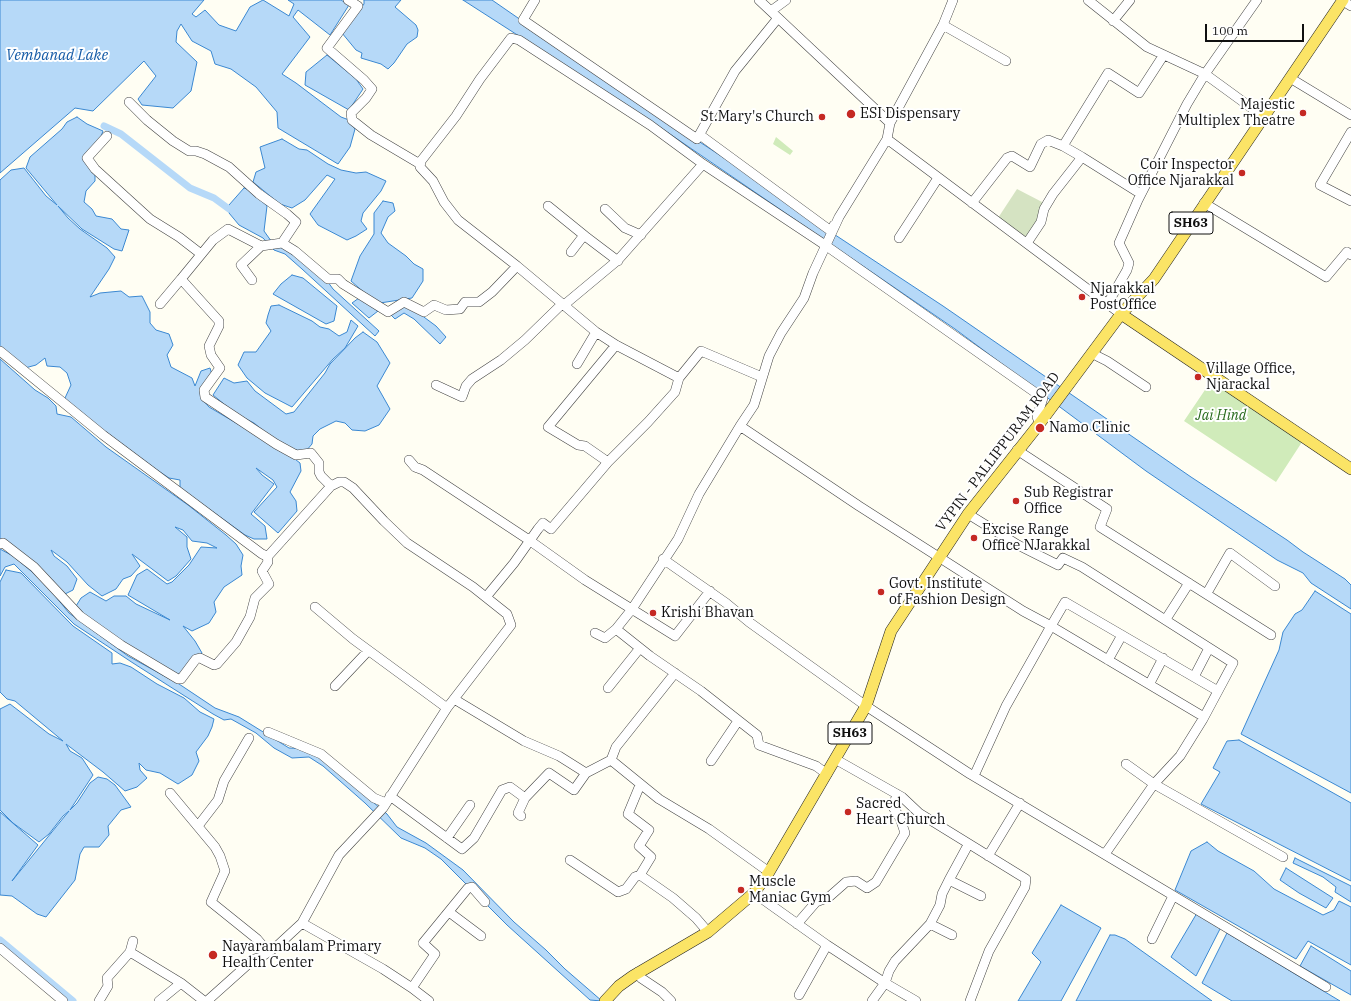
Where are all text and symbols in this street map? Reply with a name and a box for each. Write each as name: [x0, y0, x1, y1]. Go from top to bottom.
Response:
scale bar: [1207, 16, 1306, 42]
text: 100 m: [1212, 23, 1248, 38]
water label: Vembanad Lake: [6, 47, 108, 65]
place label: Majestic Multiplex Theatre: [1178, 97, 1295, 130]
place label: ESI Dispensary: [860, 106, 960, 122]
marker: ESI Dispensary: [845, 108, 857, 120]
marker: Majestic Multiplex Theatre: [1298, 108, 1308, 118]
place label: St.Mary's Church: [701, 109, 814, 125]
marker: St.Mary's Church: [817, 112, 827, 122]
place label: Coir Inspector Office Njarakkal: [1128, 157, 1234, 190]
marker: Coir Inspector Office Njarakkal: [1237, 168, 1247, 178]
road number: SH63: [1169, 212, 1213, 234]
place label: Njarakkal PostOffice: [1090, 281, 1157, 314]
marker: Njarakkal PostOffice: [1077, 292, 1087, 302]
place label: Village Office, Njarackal: [1206, 361, 1295, 394]
street label: VYPIN - PALLIPPURAM ROAD: [933, 369, 1063, 535]
marker: Village Office, Njarackal: [1193, 372, 1203, 382]
park label: Jai Hind: [1196, 408, 1246, 424]
place label: Namo Clinic: [1049, 420, 1130, 436]
marker: Namo Clinic: [1034, 422, 1046, 434]
place label: Sub Registrar Office: [1024, 485, 1113, 518]
marker: Sub Registrar Office: [1011, 496, 1021, 506]
place label: Excise Range Office NJarakkal: [982, 522, 1090, 554]
marker: Excise Range Office NJarakkal: [969, 533, 979, 543]
place label: Govt. Institute of Fashion Design: [889, 576, 1006, 608]
marker: Govt. Institute of Fashion Design: [876, 587, 886, 597]
place label: Krishi Bhavan: [661, 605, 754, 621]
marker: Krishi Bhavan: [648, 608, 658, 618]
road number: SH63: [828, 722, 872, 744]
place label: Sacred Heart Church: [856, 796, 945, 828]
marker: Sacred Heart Church: [843, 807, 853, 817]
place label: Muscle Maniac Gym: [749, 874, 831, 906]
marker: Muscle Maniac Gym: [736, 885, 746, 895]
place label: Nayarambalam Primary Health Center: [222, 939, 381, 972]
marker: Nayarambalam Primary Health Center: [207, 949, 219, 961]

